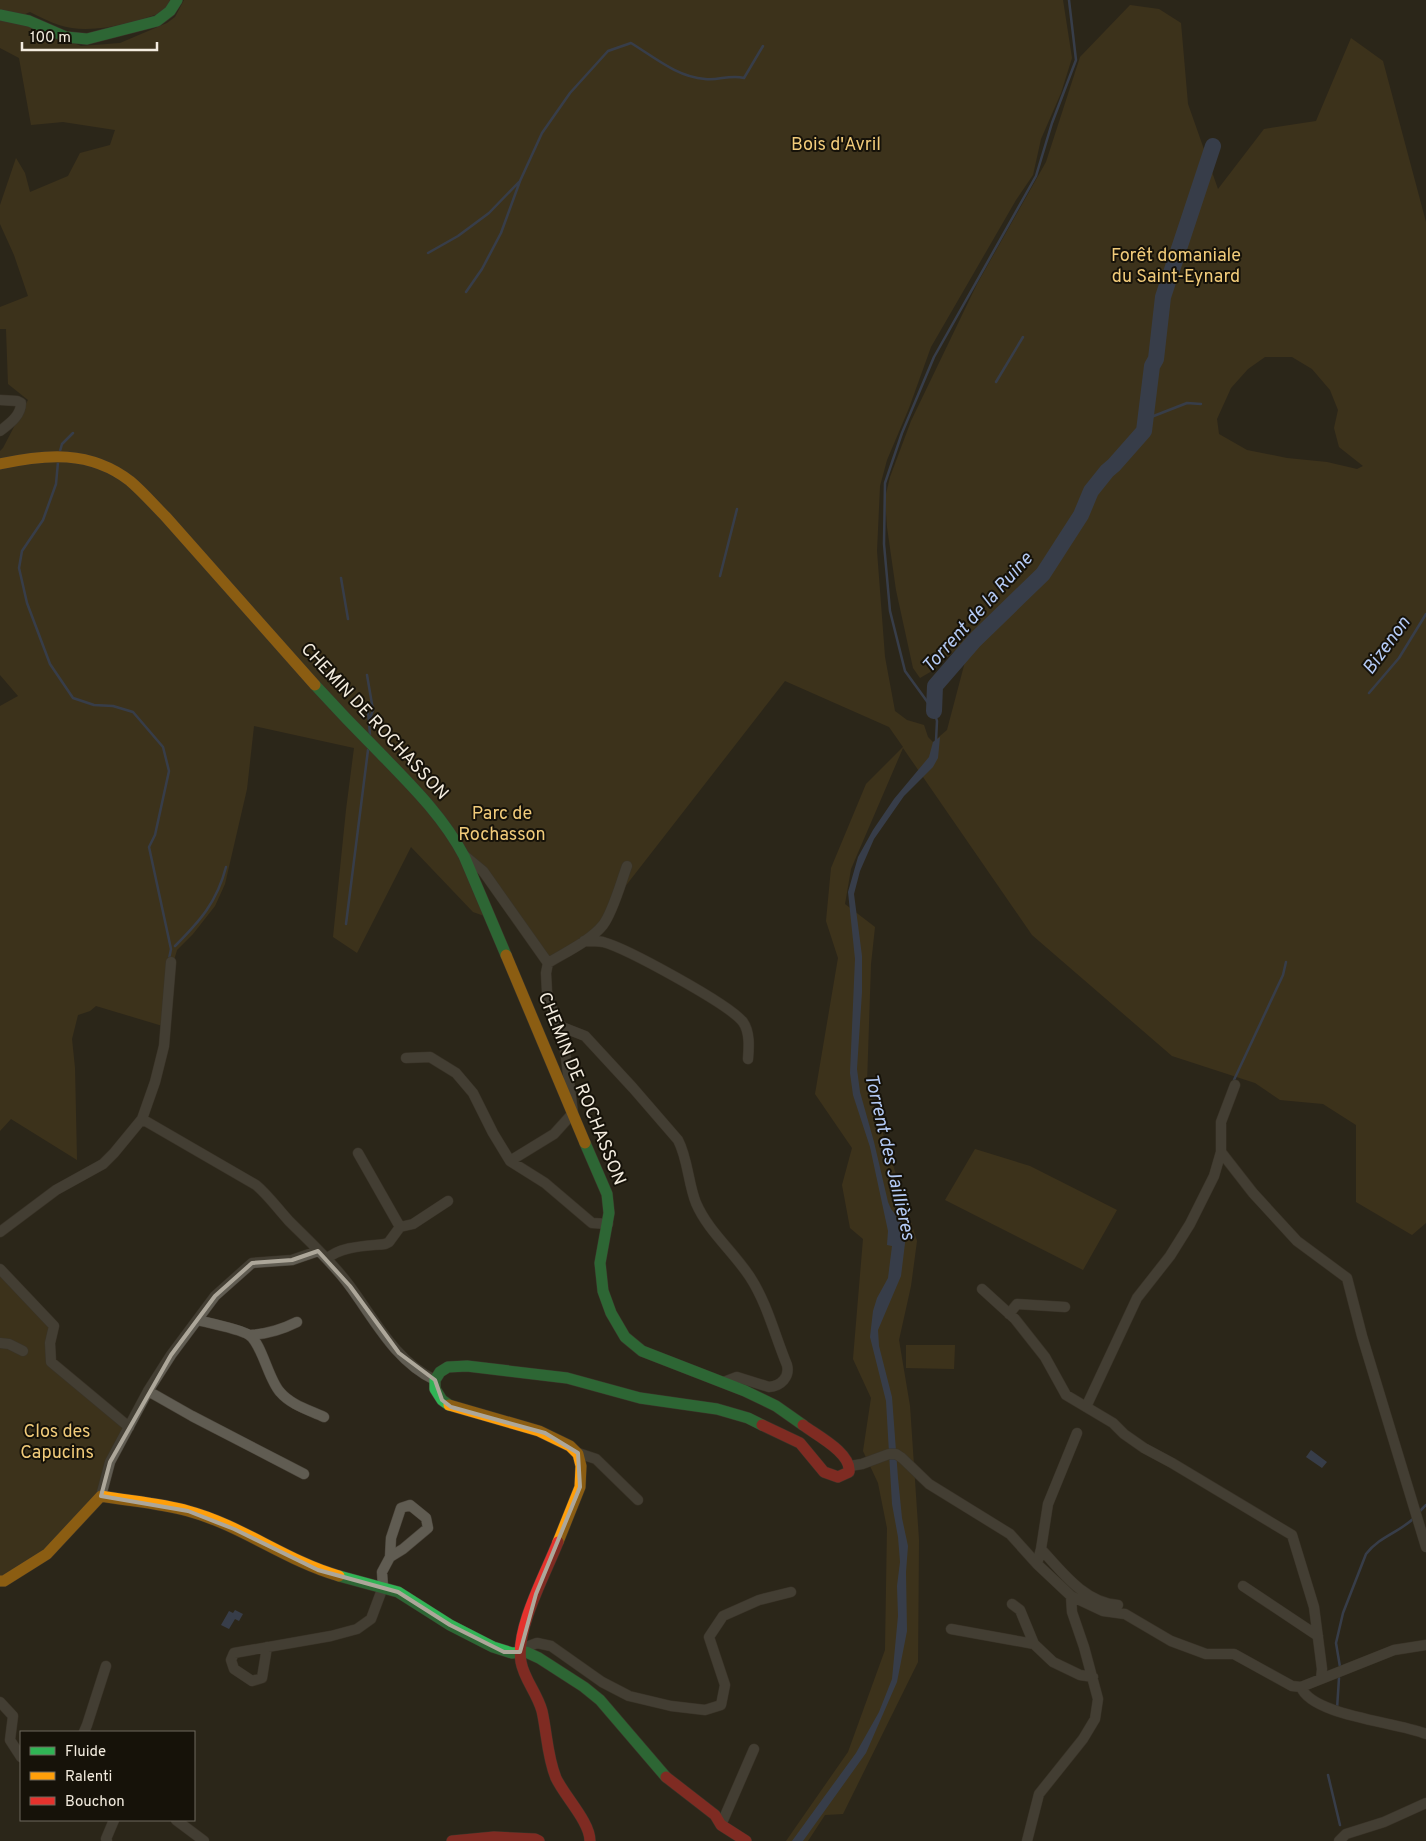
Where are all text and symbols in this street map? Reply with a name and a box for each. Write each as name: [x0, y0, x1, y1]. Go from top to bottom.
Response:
scale bar: [22, 20, 158, 52]
text: 100 m: [30, 29, 71, 48]
park label: Bois d'Avril: [791, 134, 881, 157]
park label: Forêt domaniale du Saint-Eynard: [1111, 245, 1241, 289]
water label: Torrent de la Ruine: [917, 547, 1039, 678]
water label: Bizenon: [1358, 612, 1417, 680]
street label: CHEMIN DE ROCHASSON: [295, 639, 453, 805]
park label: Parc de Rochasson: [458, 803, 546, 847]
street label: CHEMIN DE ROCHASSON: [532, 989, 630, 1189]
water label: Torrent des Jaillières: [858, 1071, 920, 1243]
park label: Clos des Capucins: [20, 1421, 94, 1465]
legend: [20, 1731, 195, 1821]
text: Fluide: [65, 1743, 106, 1762]
text: Ralenti: [65, 1768, 112, 1787]
text: Bouchon: [65, 1793, 125, 1812]

